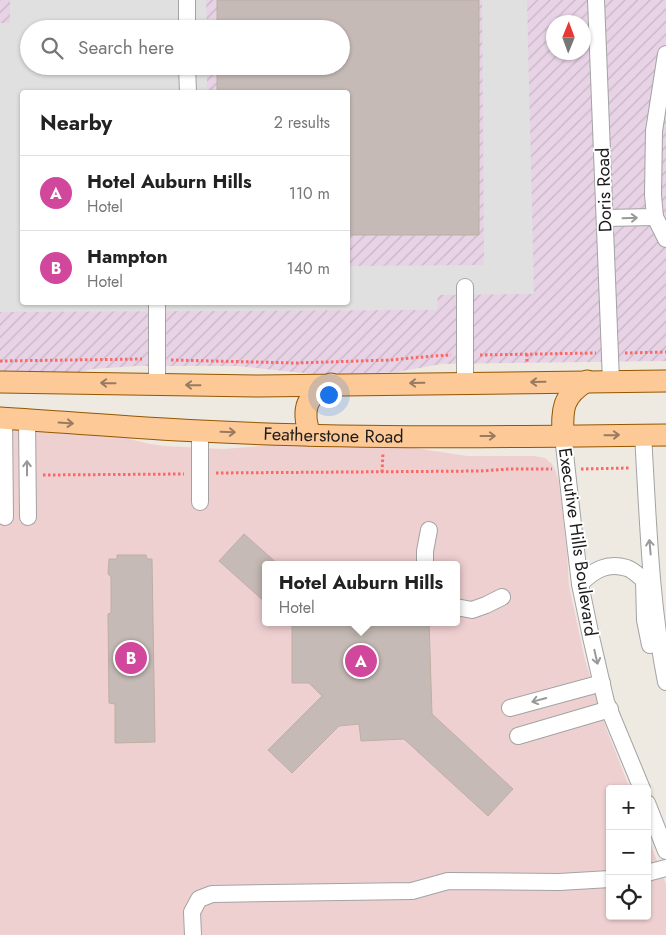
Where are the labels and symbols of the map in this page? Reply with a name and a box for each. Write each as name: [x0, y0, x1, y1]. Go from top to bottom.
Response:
north arrow: [546, 15, 591, 60]
street label: Doris Road: [590, 147, 618, 233]
one-way arrow: [622, 213, 638, 222]
one-way arrow: [530, 377, 546, 387]
one-way arrow: [100, 379, 116, 388]
one-way arrow: [409, 379, 425, 388]
one-way arrow: [185, 380, 202, 390]
your location: [316, 382, 342, 408]
one-way arrow: [58, 418, 74, 427]
street label: Featherstone Road: [263, 421, 404, 450]
one-way arrow: [220, 427, 236, 437]
one-way arrow: [604, 430, 620, 440]
one-way arrow: [480, 431, 496, 441]
street label: Executive Hills Boulevard: [552, 446, 604, 638]
one-way arrow: [22, 461, 32, 477]
one-way arrow: [645, 539, 655, 555]
pin: B: [115, 639, 147, 677]
pin: A: [345, 642, 377, 680]
one-way arrow: [592, 648, 601, 664]
one-way arrow: [531, 696, 547, 706]

